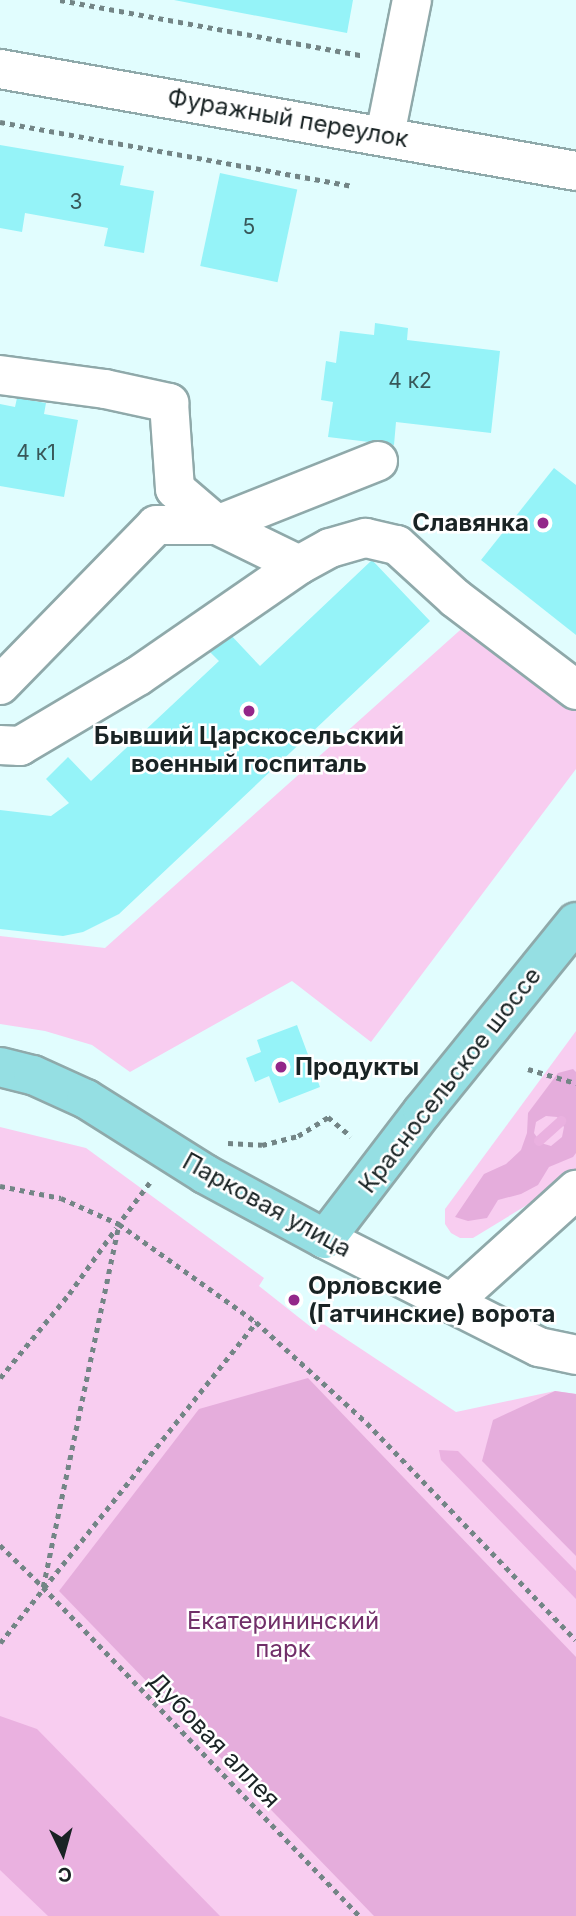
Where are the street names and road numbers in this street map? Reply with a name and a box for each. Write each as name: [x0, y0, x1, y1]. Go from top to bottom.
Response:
street label: Фуражный переулок: [165, 83, 411, 153]
street label: Красносельское шоссе: [353, 961, 547, 1199]
street label: Парковая улица: [178, 1147, 356, 1263]
street label: Дубовая аллея: [142, 1666, 286, 1814]

